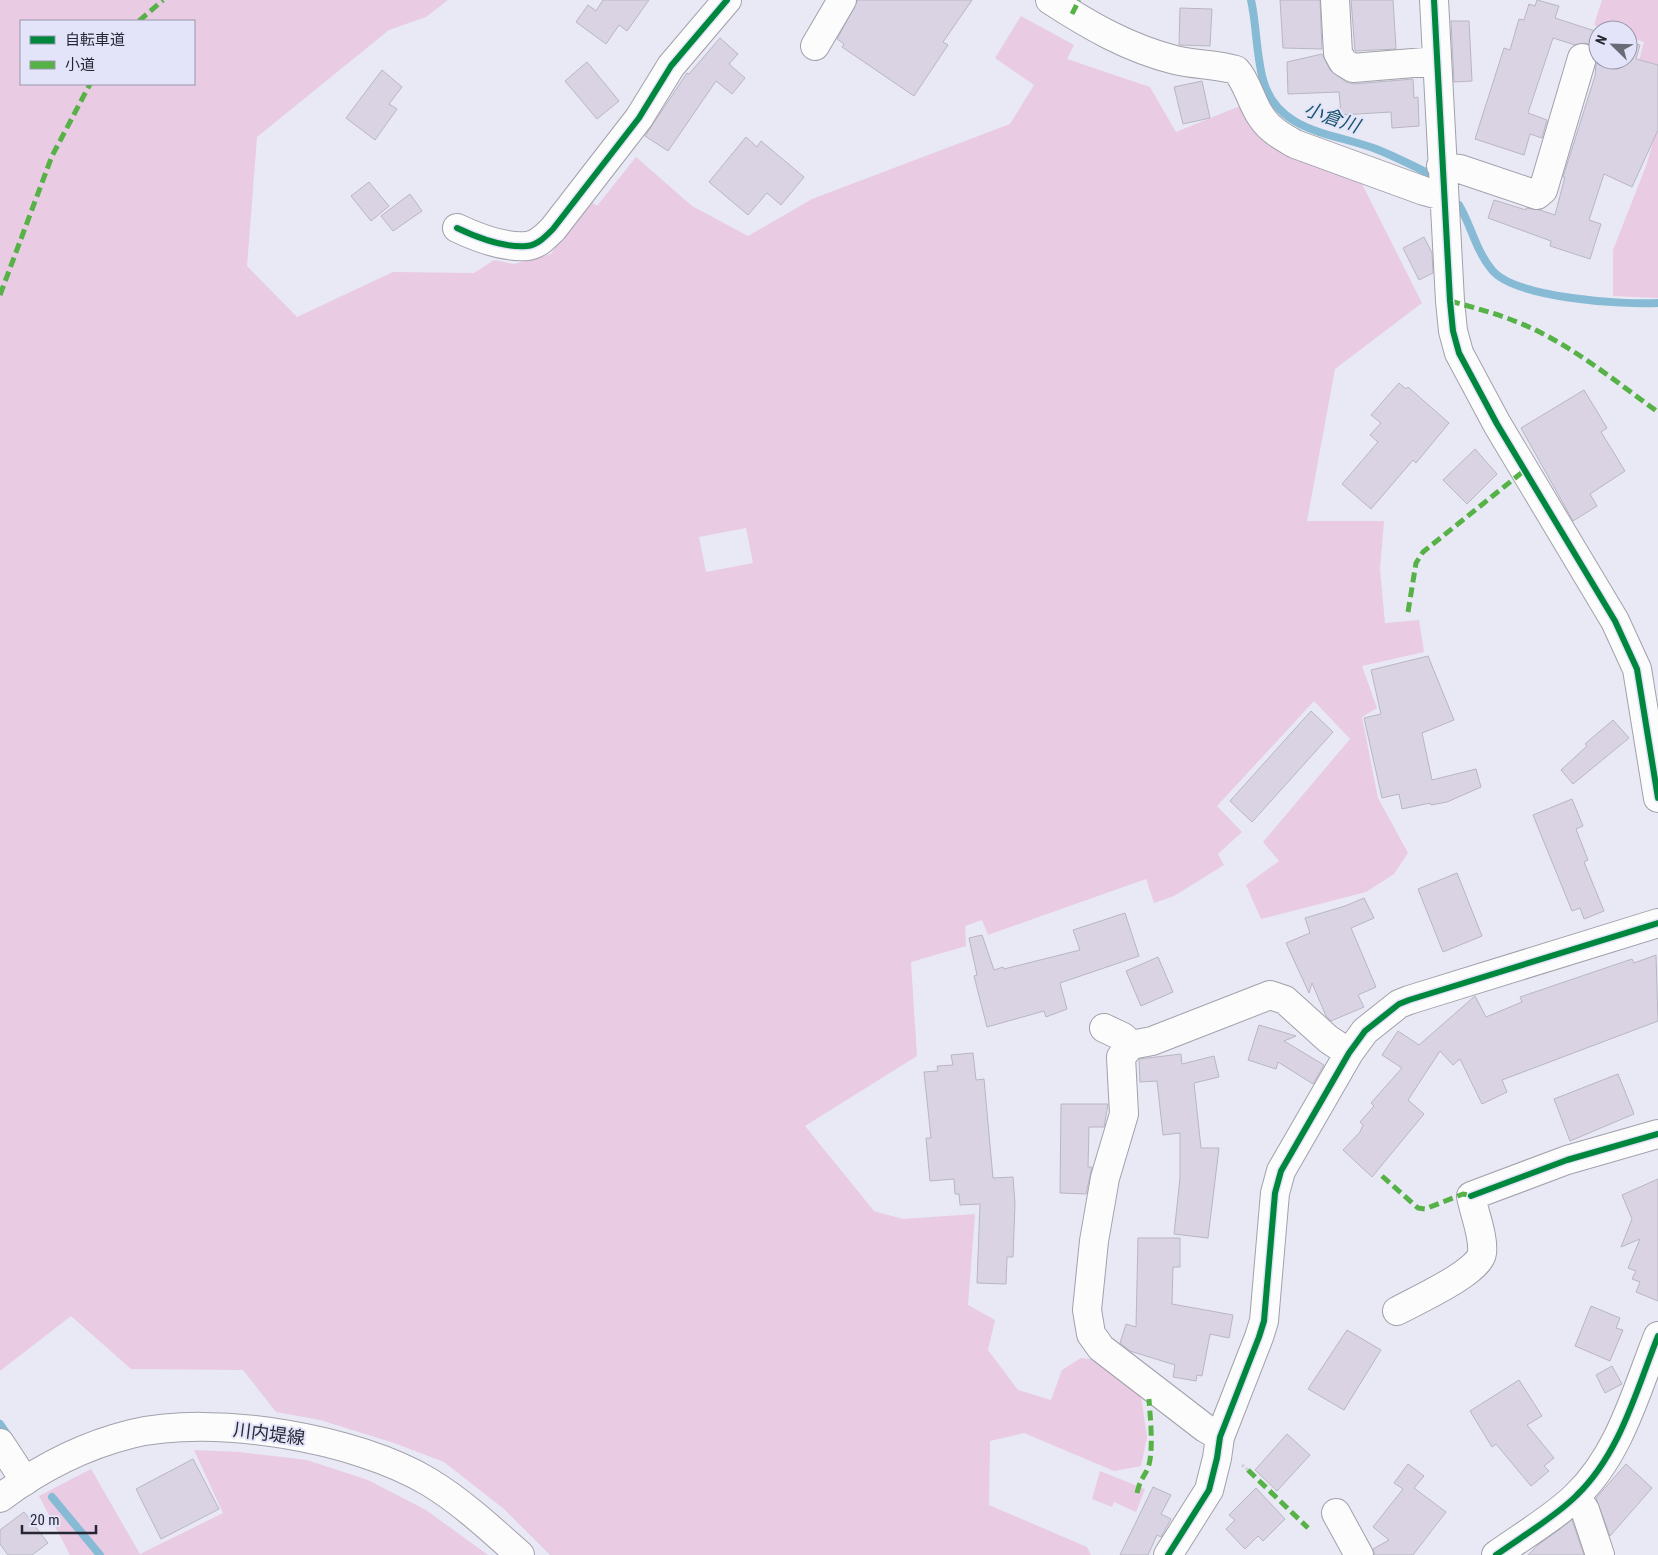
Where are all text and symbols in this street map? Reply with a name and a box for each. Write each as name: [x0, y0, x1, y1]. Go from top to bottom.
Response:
legend: [20, 20, 195, 85]
north arrow: [1588, 20, 1638, 70]
text: 自転車道: [65, 31, 125, 49]
text: N: [1592, 33, 1610, 47]
text: 小道: [65, 56, 95, 74]
water label: 小倉川: [1301, 97, 1364, 138]
street label: 川内堤線: [232, 1419, 306, 1448]
scale bar: [22, 1502, 96, 1534]
text: 20 m: [30, 1511, 60, 1529]

